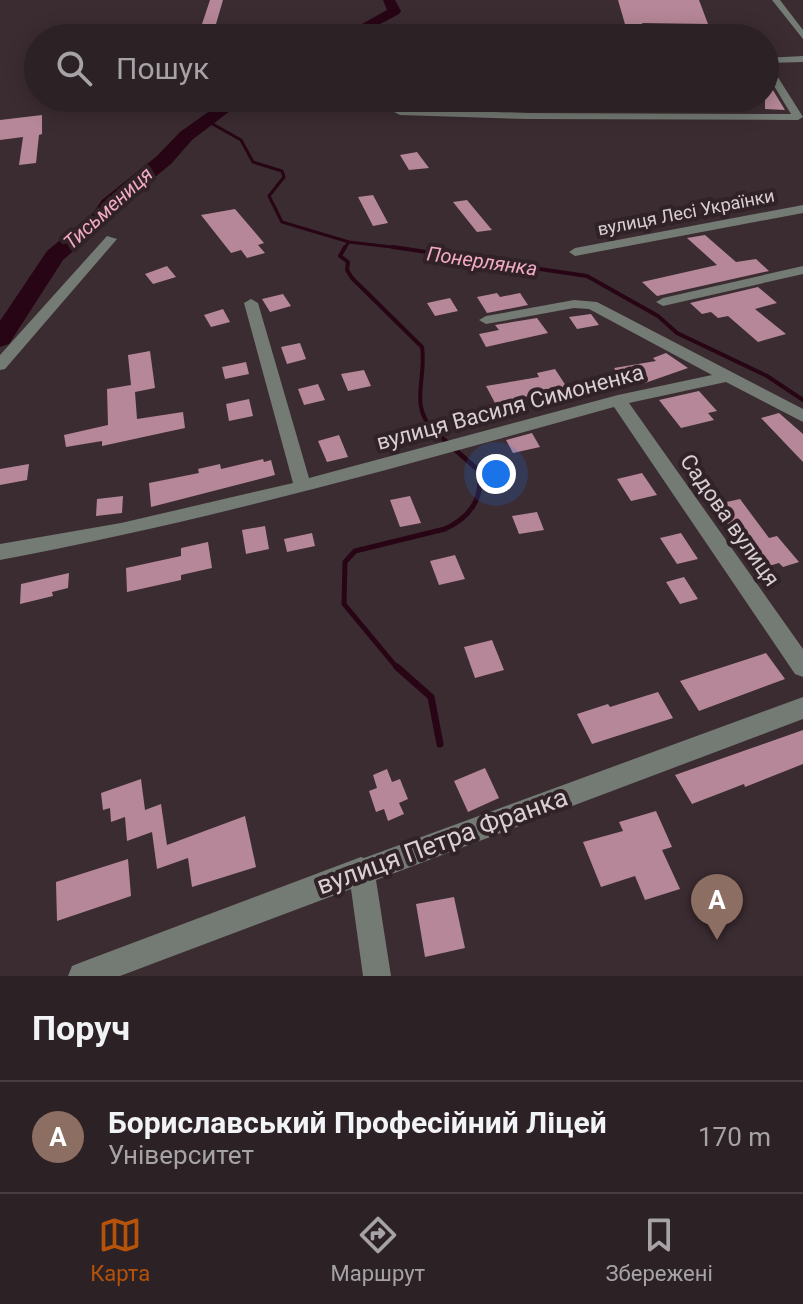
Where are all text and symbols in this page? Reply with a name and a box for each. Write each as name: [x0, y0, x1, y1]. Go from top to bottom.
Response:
search box: [24, 24, 779, 112]
icon: search: [52, 46, 96, 90]
text: Пошук: [116, 51, 209, 86]
water label: Тисьмениця: [58, 162, 158, 254]
street label: вулиця Лесі Українки: [596, 185, 776, 239]
water label: Понерлянка: [425, 241, 539, 281]
street label: вулиця Василя Симоненка: [374, 359, 646, 455]
street label: Садова вулиця: [675, 449, 785, 591]
your location: [476, 454, 516, 494]
street label: вулиця Петра Франка: [312, 782, 572, 900]
pin: A: [691, 874, 743, 940]
text: Поруч: [32, 1008, 130, 1048]
text: Бориславський Професійний Ліцей: [108, 1105, 607, 1140]
text: A: [49, 1122, 67, 1152]
text: 170 m: [698, 1122, 771, 1152]
text: Університет: [108, 1140, 254, 1170]
tab: Карта: [90, 1213, 150, 1286]
tab: Маршрут: [331, 1213, 425, 1286]
tab: Збережені: [606, 1213, 713, 1286]

